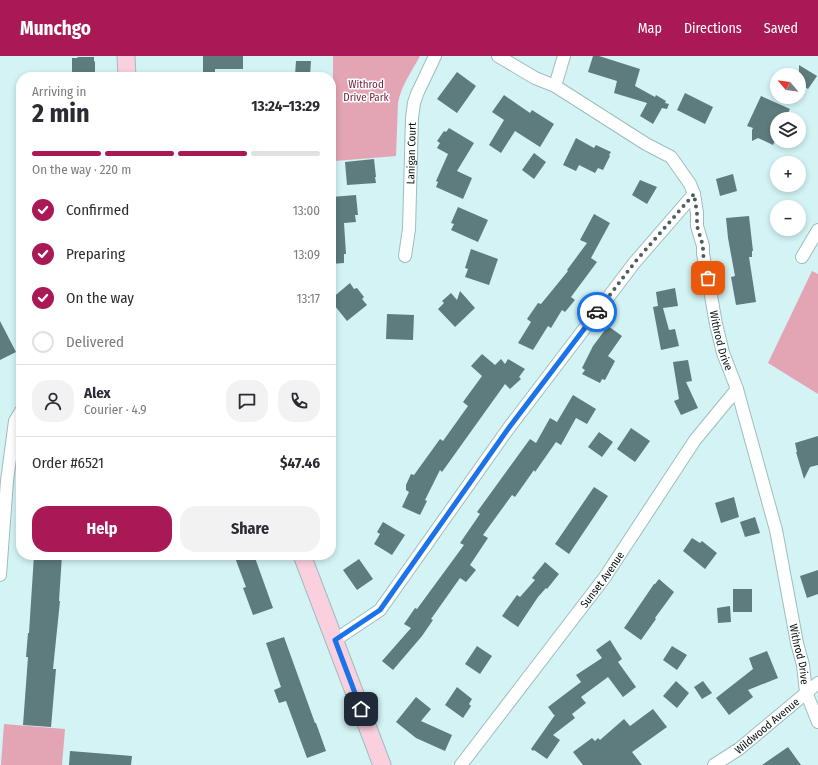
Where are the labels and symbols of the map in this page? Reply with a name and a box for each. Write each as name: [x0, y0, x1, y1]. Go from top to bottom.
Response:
north arrow: [770, 68, 806, 104]
park label: Withrod Drive Park: [343, 78, 390, 104]
street label: Lanigan Court: [404, 122, 419, 184]
pin: [691, 261, 725, 295]
courier: [577, 292, 617, 332]
street label: Withrod Drive: [707, 310, 735, 372]
street label: Sunset Avenue: [578, 549, 627, 611]
street label: Withrod Drive: [787, 623, 811, 685]
pin: [344, 692, 378, 726]
street label: Wildwood Avenue: [732, 695, 802, 757]

